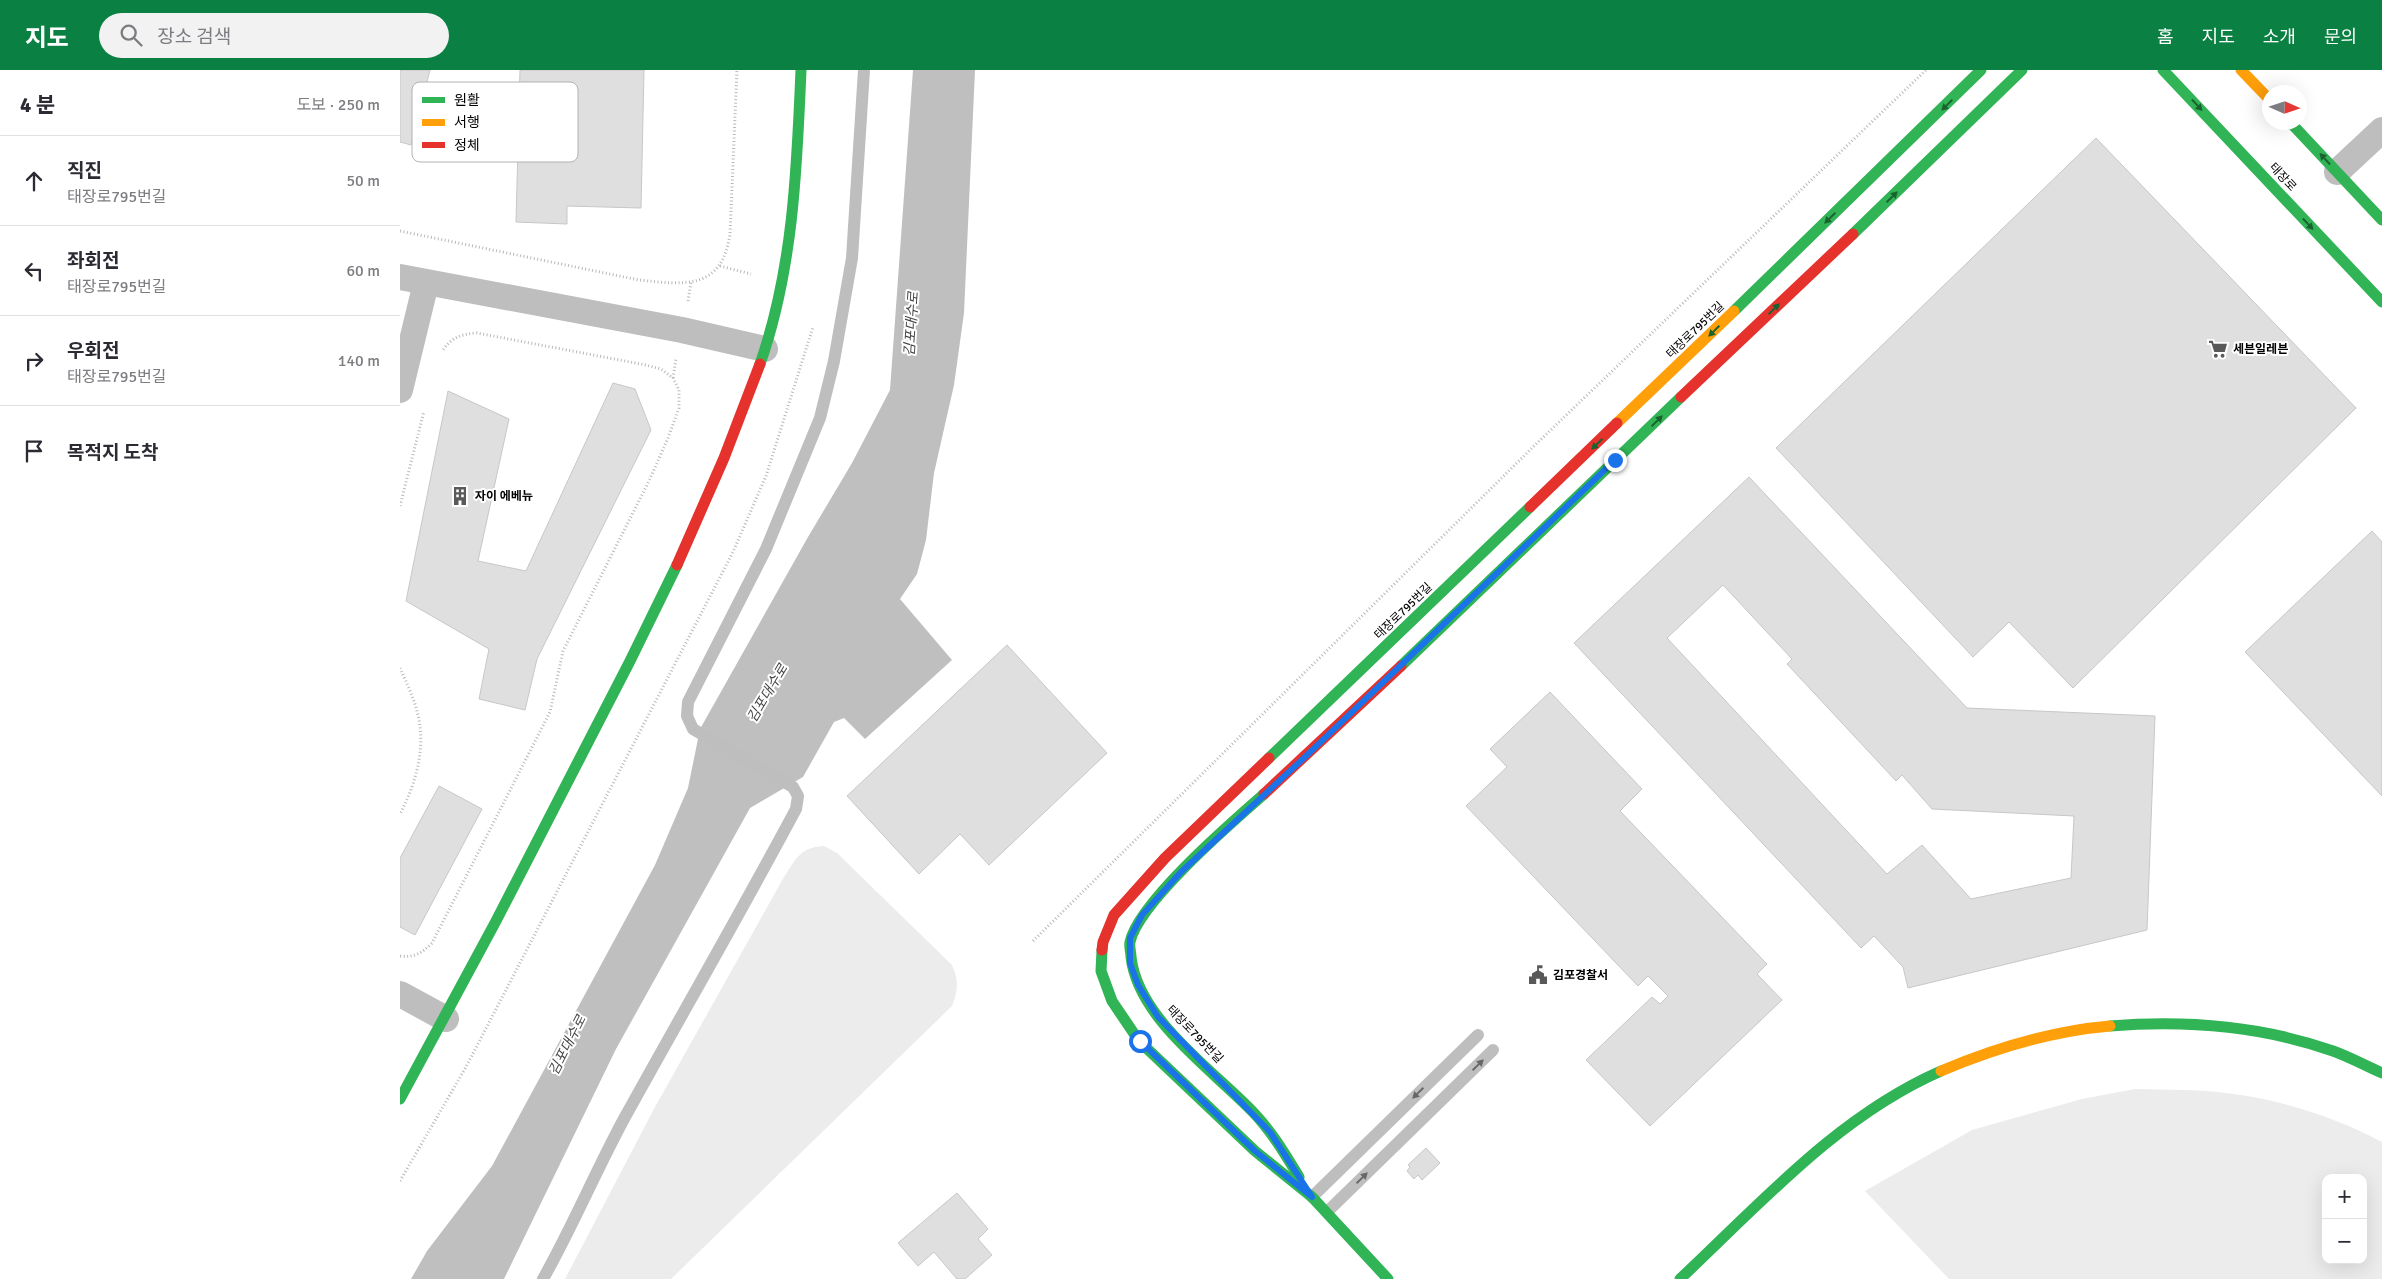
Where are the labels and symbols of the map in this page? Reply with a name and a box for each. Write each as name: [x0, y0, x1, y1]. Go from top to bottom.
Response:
legend: [412, 82, 578, 162]
north arrow: [2262, 85, 2307, 130]
text: 원활: [454, 92, 480, 109]
one-way arrow: [1941, 98, 1953, 110]
one-way arrow: [2191, 99, 2203, 111]
text: 서행: [454, 114, 480, 131]
text: 정체: [454, 137, 480, 154]
one-way arrow: [2319, 154, 2331, 166]
street label: 태장로: [2266, 160, 2299, 195]
one-way arrow: [1886, 191, 1898, 203]
one-way arrow: [1825, 212, 1837, 224]
one-way arrow: [2302, 217, 2314, 229]
water label: 김포대수로: [901, 290, 922, 357]
street label: 태장로795번길: [1663, 299, 1727, 362]
one-way arrow: [1768, 303, 1780, 315]
one-way arrow: [1708, 325, 1720, 337]
supermarket icon: 세븐일레븐: [2207, 338, 2229, 360]
place label: 세븐일레븐: [2233, 342, 2288, 357]
one-way arrow: [1650, 415, 1662, 427]
one-way arrow: [1591, 437, 1603, 449]
route end: [1604, 449, 1627, 472]
building icon: 자이 에베뉴: [449, 485, 471, 507]
place label: 자이 에베뉴: [475, 489, 533, 504]
street label: 태장로795번길: [1371, 580, 1435, 643]
water label: 김포대수로: [744, 660, 792, 725]
public building icon: 김포경찰서: [1527, 964, 1549, 986]
place label: 김포경찰서: [1553, 968, 1608, 983]
street label: 태장로795번길: [1163, 1002, 1226, 1066]
water label: 김포대수로: [545, 1012, 590, 1078]
route start: [1129, 1030, 1152, 1053]
one-way arrow: [1472, 1059, 1484, 1071]
one-way arrow: [1413, 1087, 1425, 1099]
one-way arrow: [1356, 1172, 1368, 1184]

